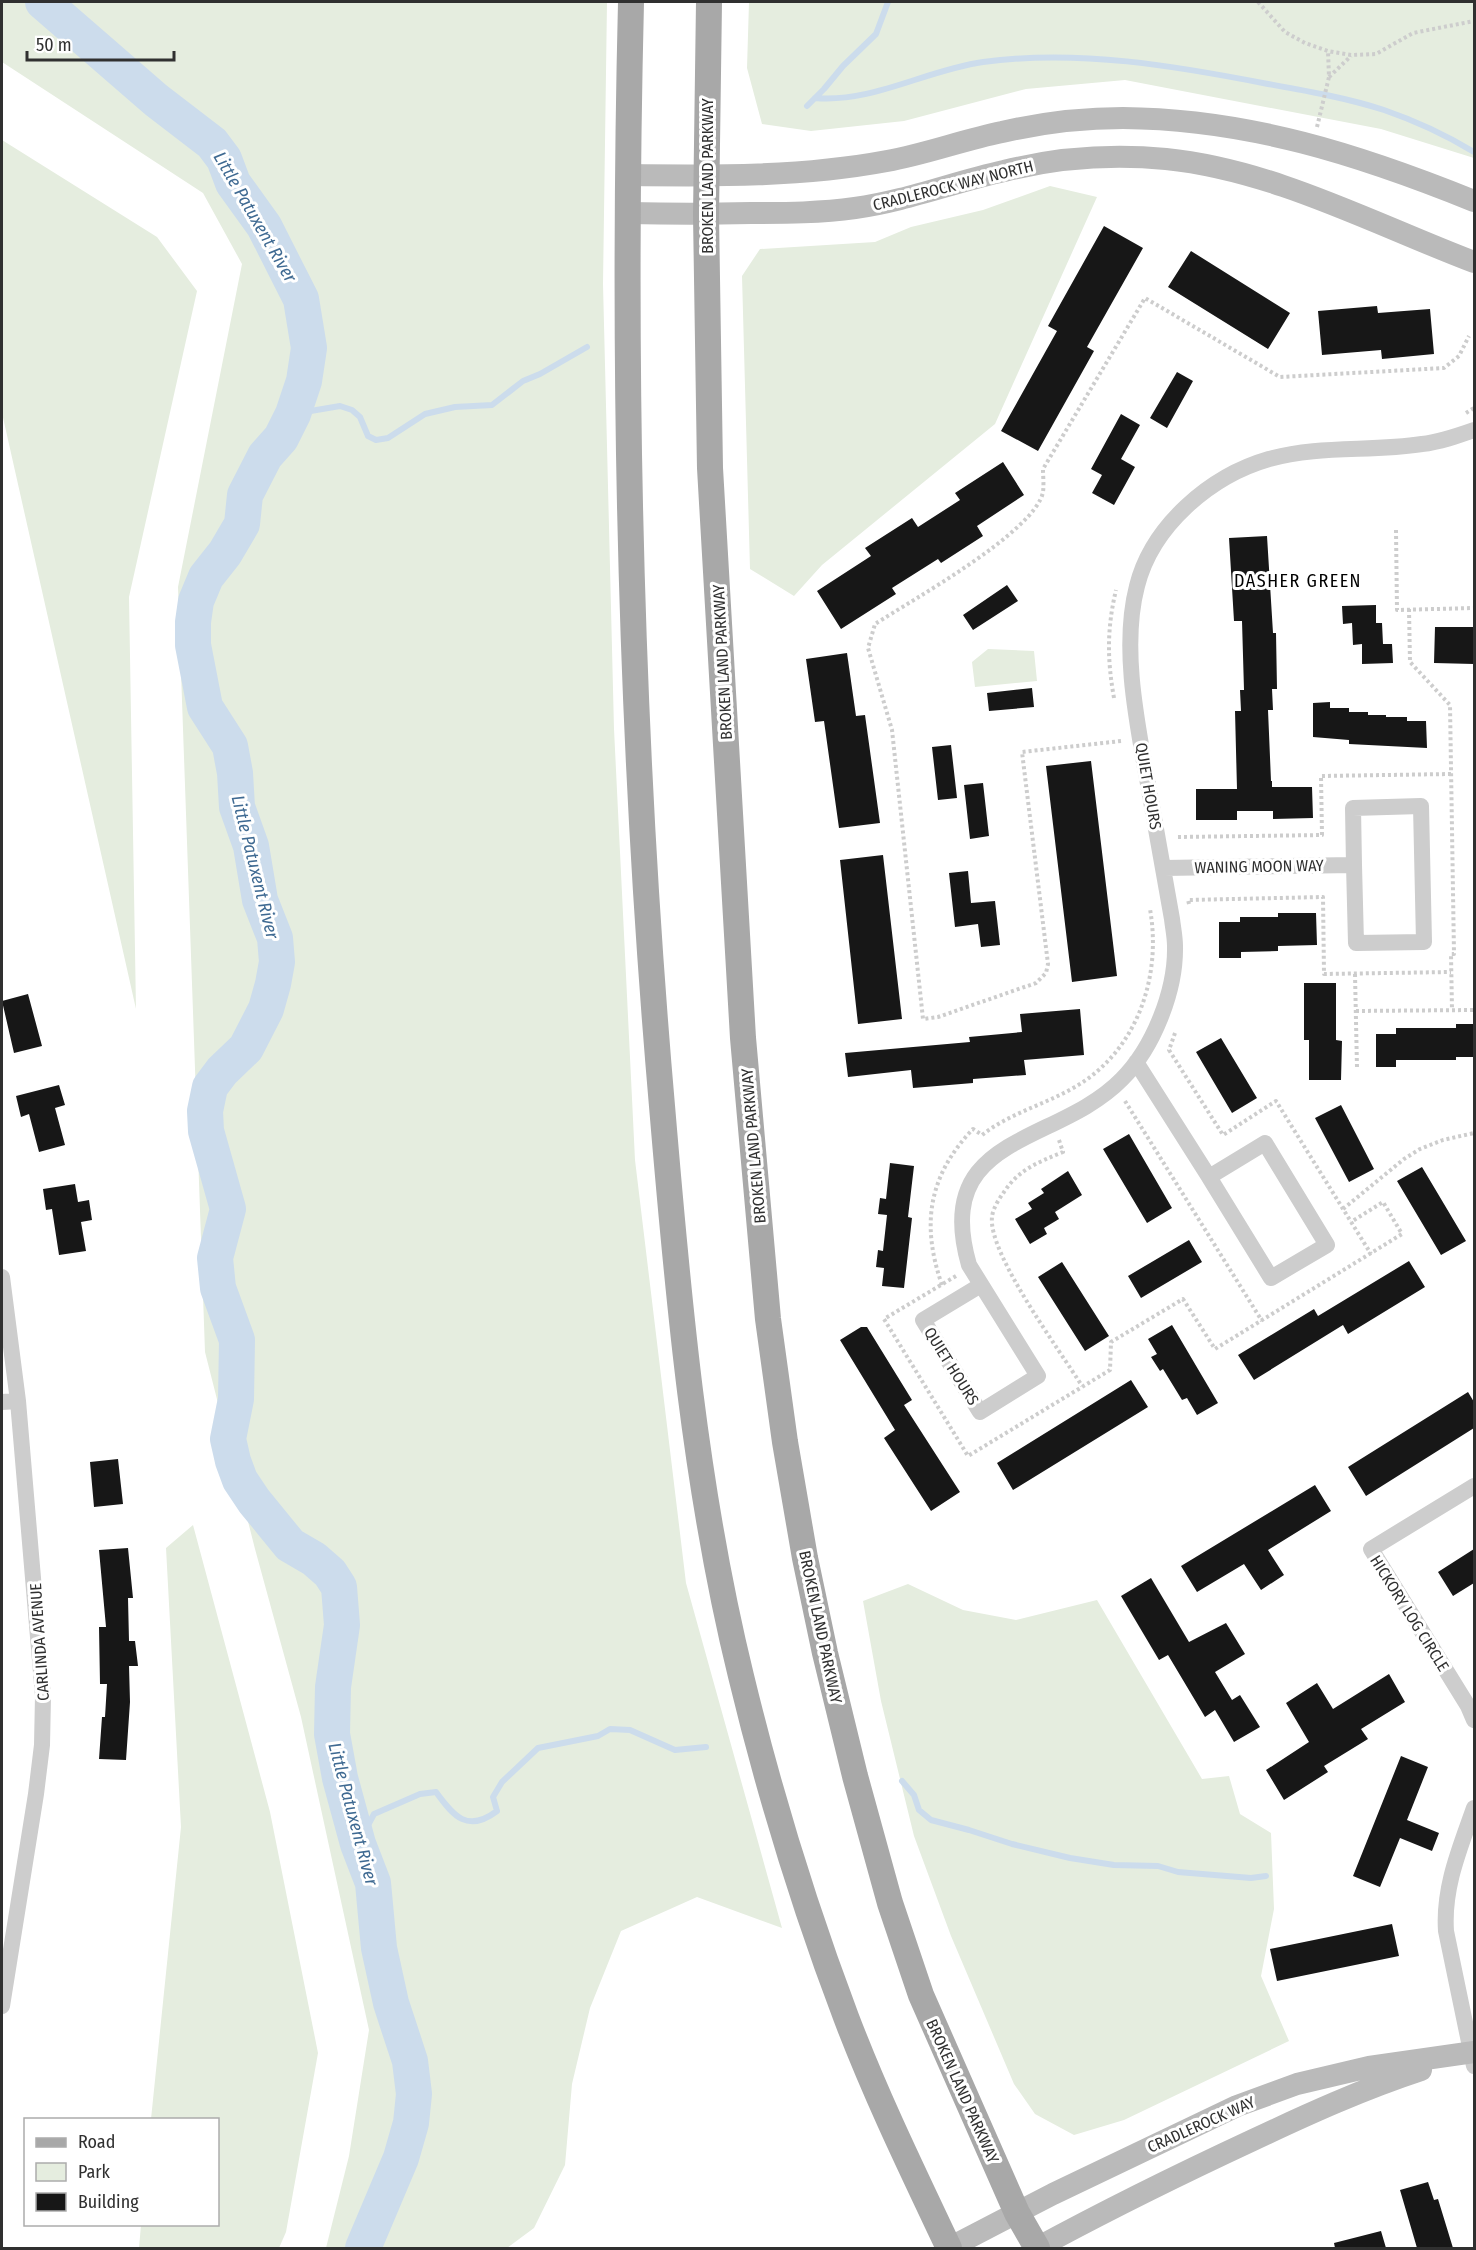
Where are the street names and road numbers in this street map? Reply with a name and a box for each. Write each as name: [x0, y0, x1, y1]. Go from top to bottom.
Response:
street label: BROKEN LAND PARKWAY: [698, 98, 717, 254]
street label: CRADLEROCK WAY NORTH: [871, 156, 1035, 215]
street label: BROKEN LAND PARKWAY: [709, 584, 736, 740]
street label: QUIET HOURS: [1132, 741, 1166, 831]
street label: WANING MOON WAY: [1194, 856, 1324, 877]
street label: BROKEN LAND PARKWAY: [737, 1068, 770, 1224]
street label: QUIET HOURS: [920, 1324, 983, 1409]
street label: BROKEN LAND PARKWAY: [795, 1549, 846, 1705]
street label: HICKORY LOG CIRCLE: [1366, 1552, 1453, 1675]
street label: CARLINDA AVENUE: [26, 1582, 53, 1702]
street label: BROKEN LAND PARKWAY: [922, 2016, 1003, 2166]
street label: CRADLEROCK WAY: [1144, 2092, 1258, 2157]

